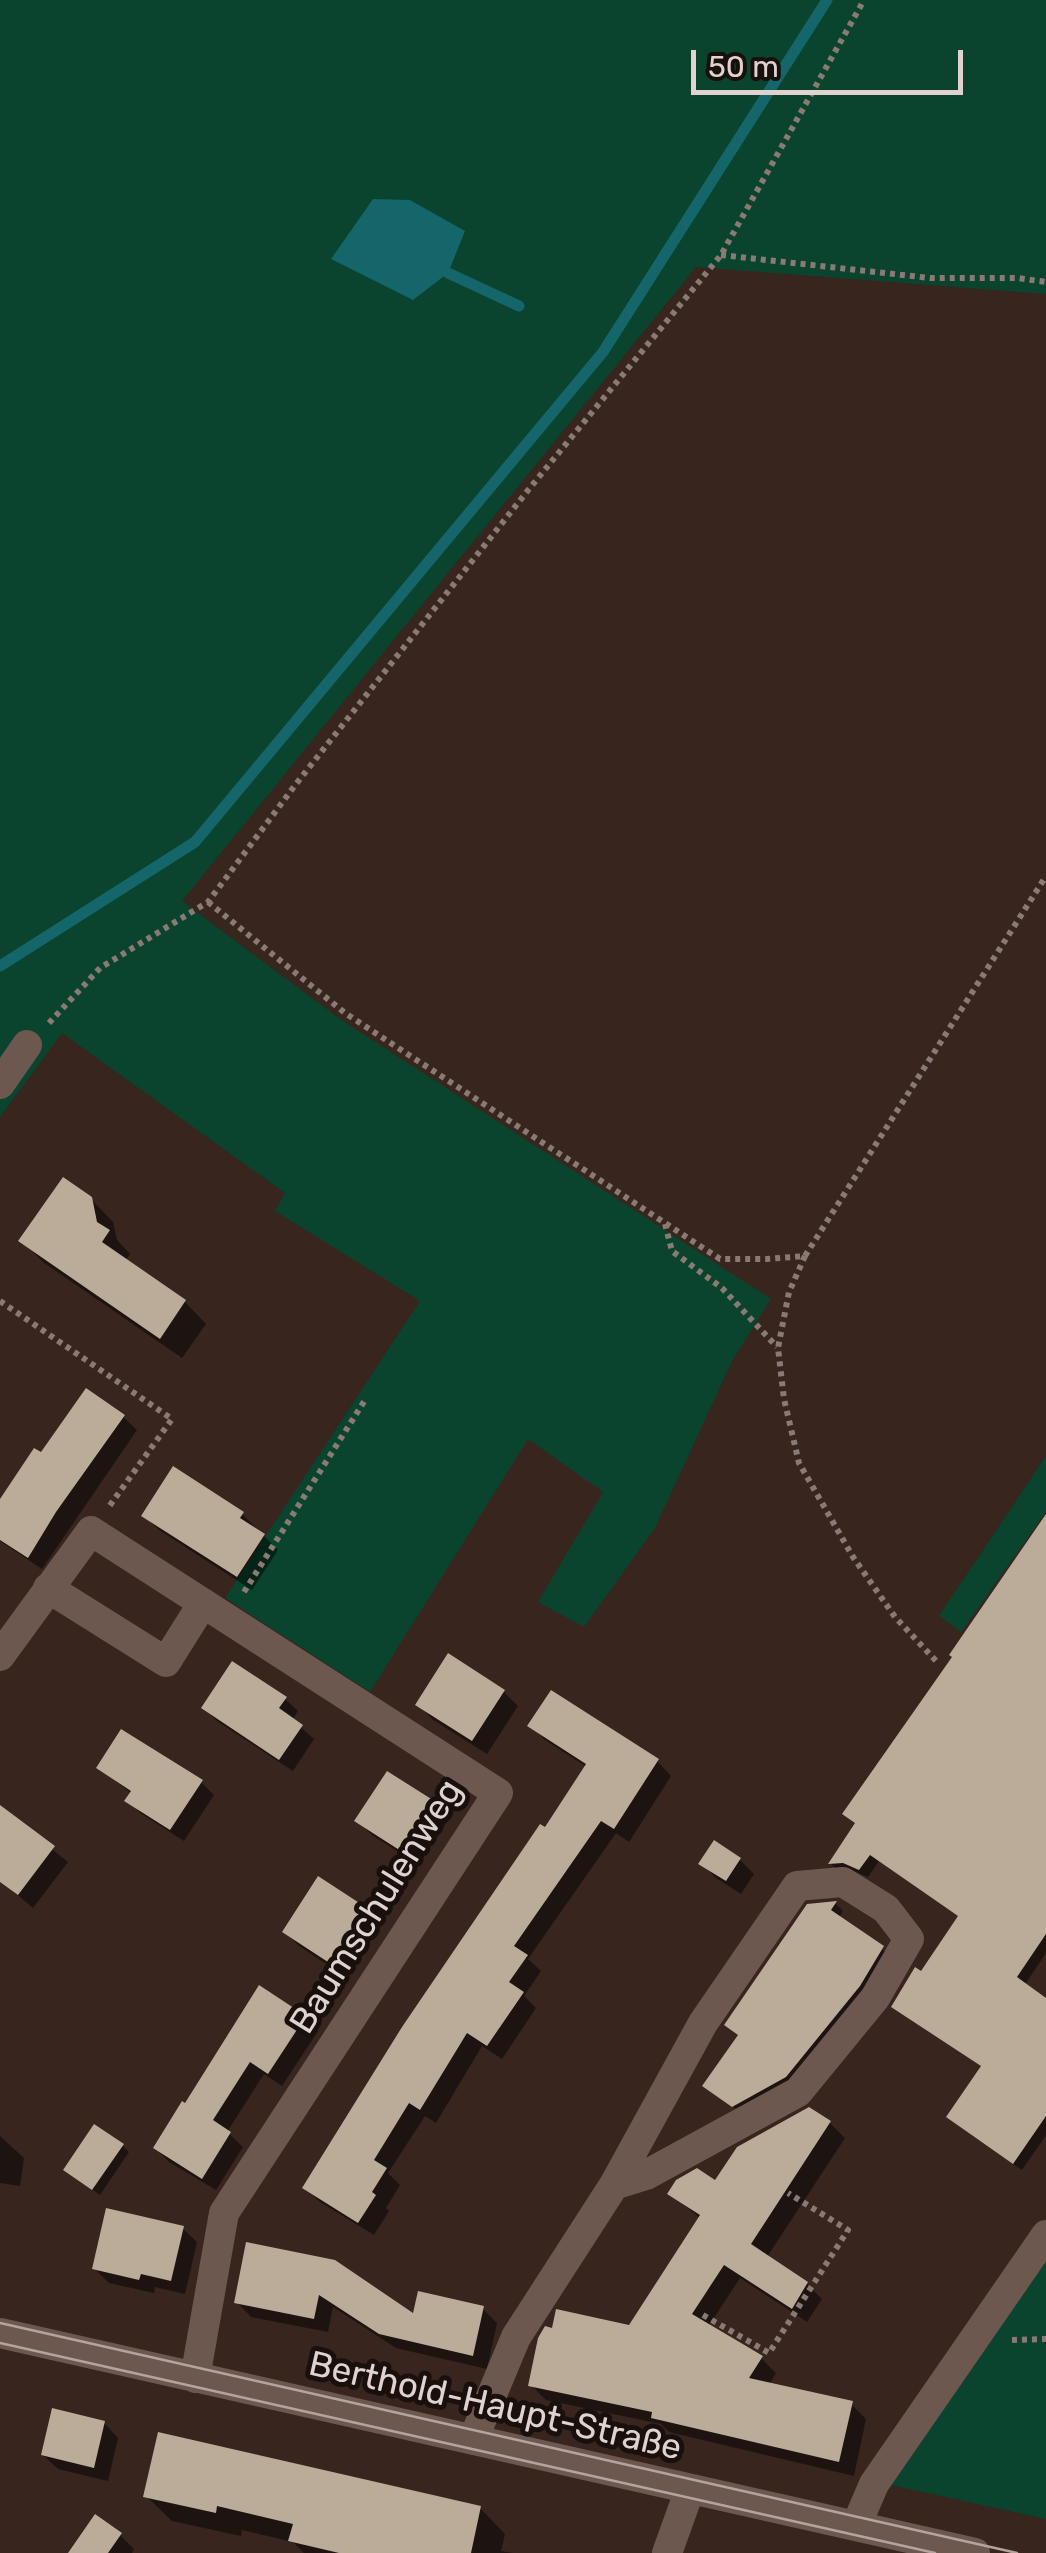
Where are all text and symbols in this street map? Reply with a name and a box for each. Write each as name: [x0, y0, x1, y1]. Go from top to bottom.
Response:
scale bar: [696, 30, 968, 92]
text: 50 m: [708, 49, 779, 85]
street label: Baumschulenweg: [282, 1772, 472, 2042]
street label: Berthold-Haupt-Straße: [305, 2344, 685, 2470]

